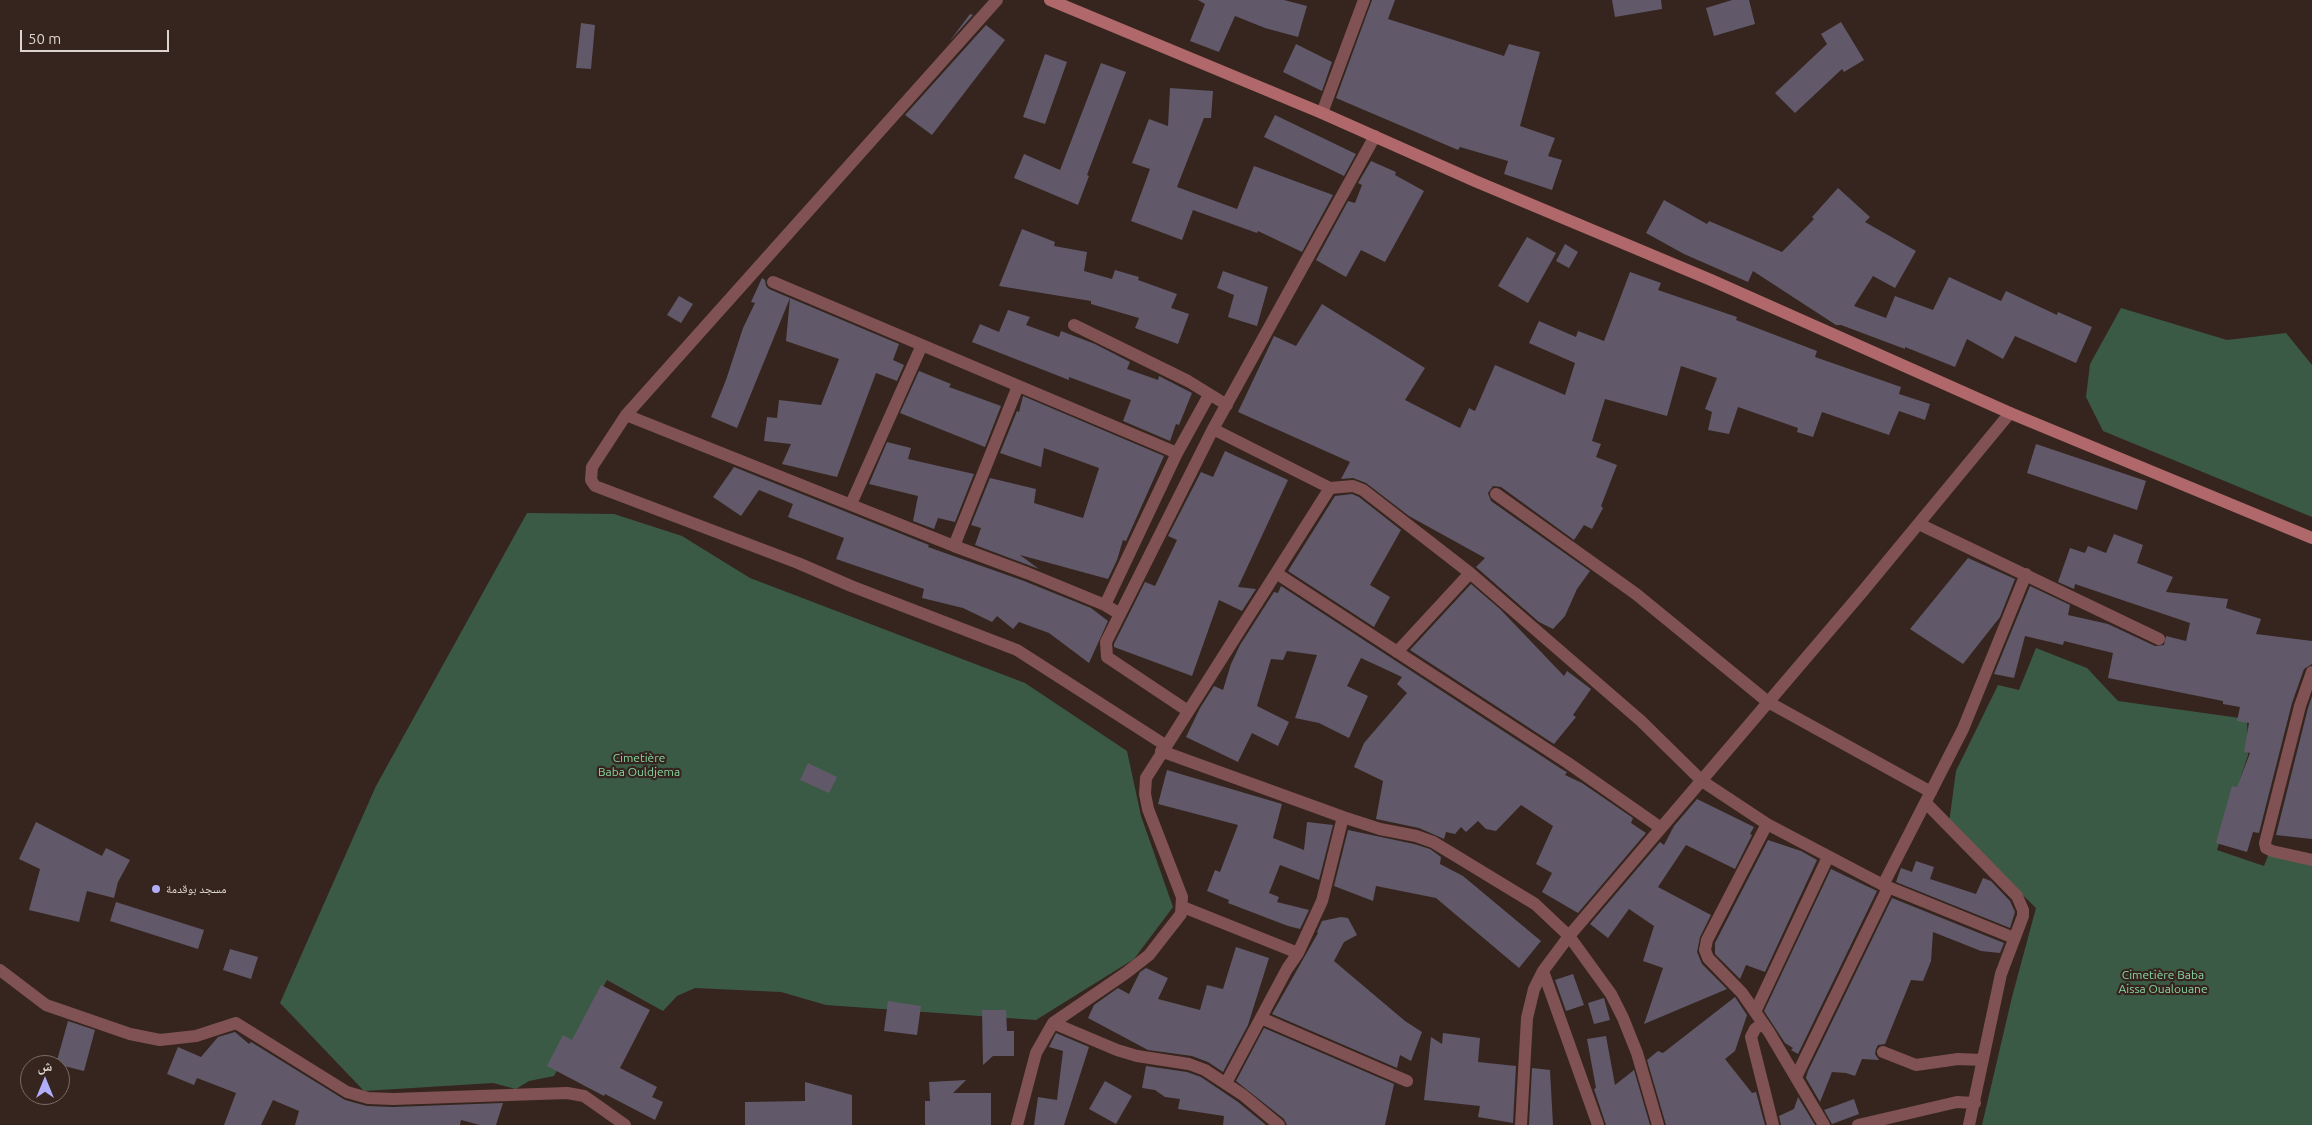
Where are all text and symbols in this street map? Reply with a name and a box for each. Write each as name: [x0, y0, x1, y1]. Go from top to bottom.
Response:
scale bar: [22, 20, 171, 52]
text: 50 m: [28, 30, 61, 47]
park label: Cimetière Baba Ouldjema: [598, 751, 680, 779]
place label: مسجد بوقدمة: [166, 882, 226, 896]
marker: مسجد بوقدمة: [150, 883, 162, 895]
park label: Cimetière Baba Aissa Oualouane: [2118, 968, 2208, 996]
north arrow: [20, 1055, 70, 1105]
text: ش: [38, 1058, 52, 1074]

